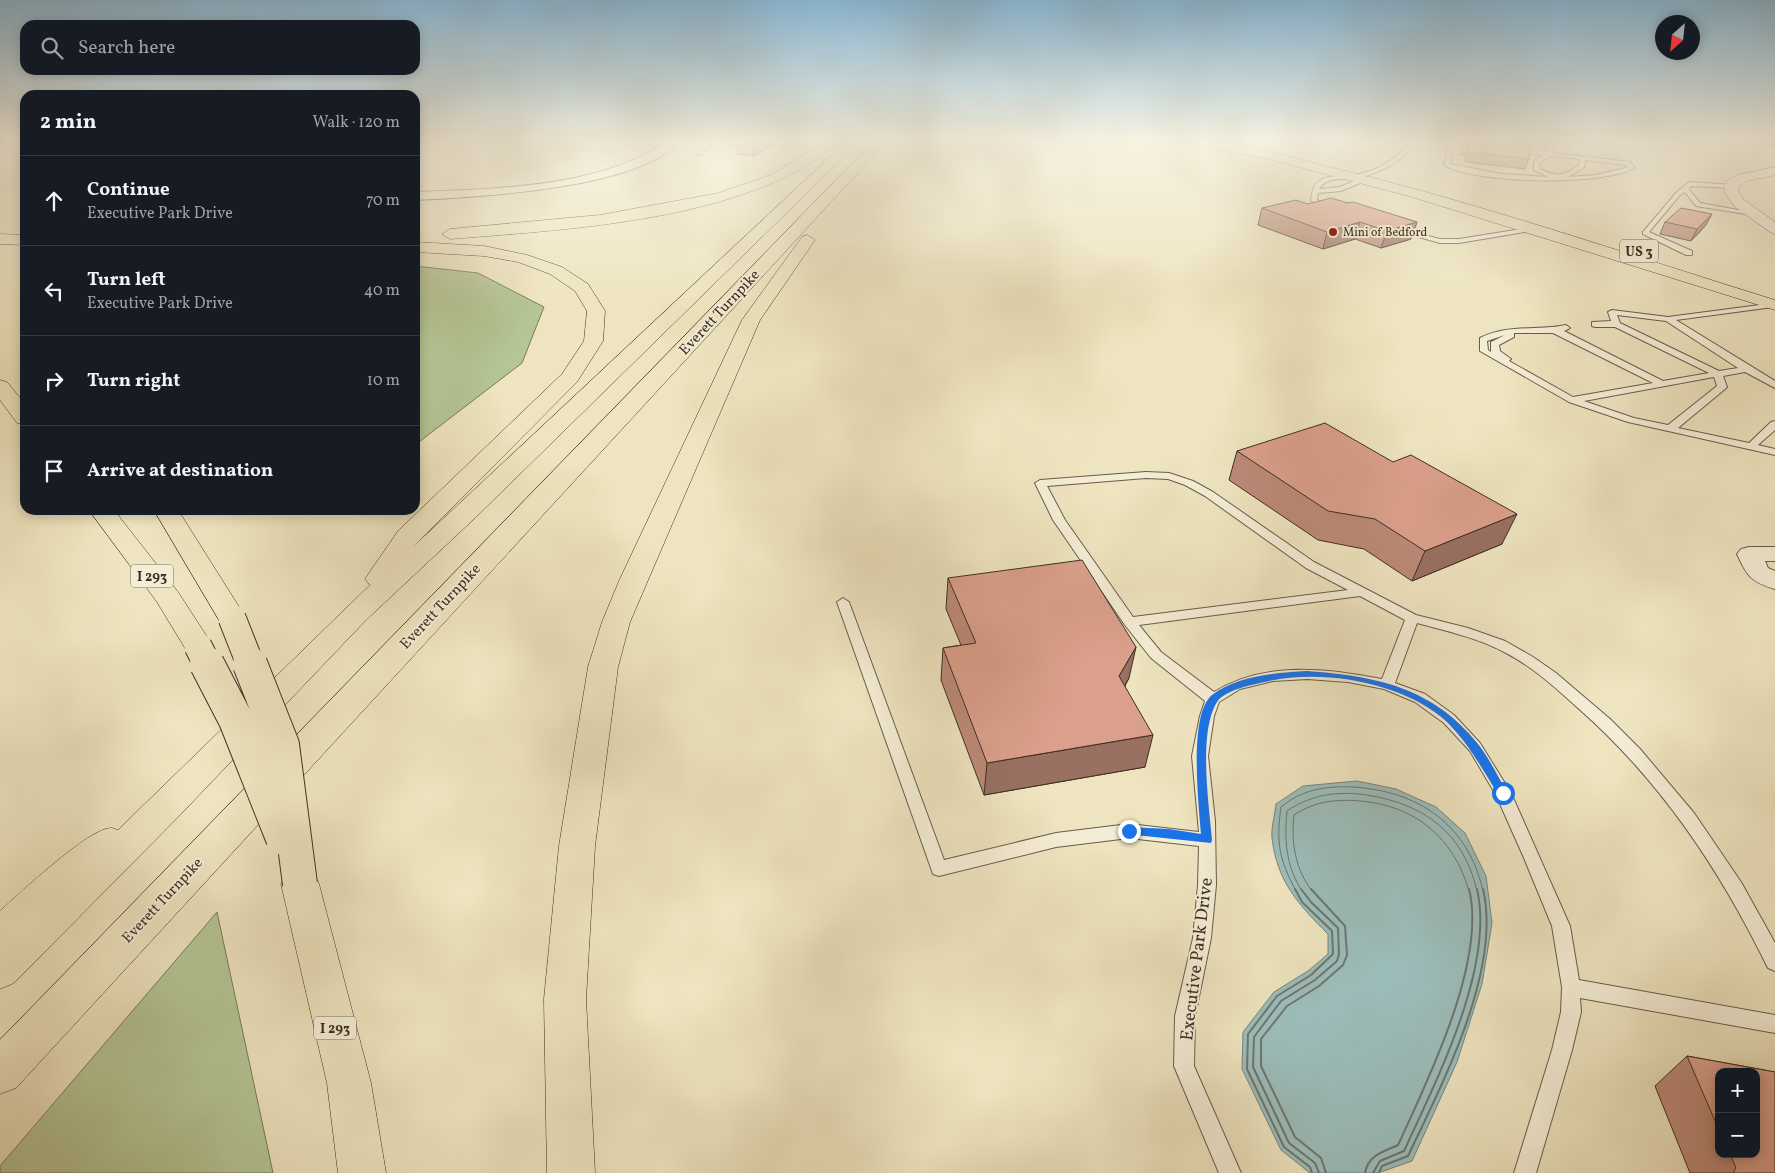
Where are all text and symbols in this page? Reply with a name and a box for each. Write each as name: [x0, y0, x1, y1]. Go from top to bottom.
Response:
north arrow: [1655, 15, 1700, 60]
search box: [20, 20, 420, 75]
icon: search: [38, 34, 66, 62]
text: Search here: [78, 35, 175, 61]
text: 2 min: [40, 108, 97, 137]
text: Walk · 120 m: [312, 112, 400, 134]
text: Continue: [87, 177, 170, 203]
icon: ahead: [40, 187, 68, 215]
text: 70 m: [366, 190, 400, 212]
text: Executive Park Drive: [87, 203, 233, 225]
place label: Mini of Bedford: [1343, 225, 1427, 241]
marker: Mini of Bedford: [1327, 226, 1339, 238]
road number: US 3: [1620, 240, 1658, 262]
street label: Everett Turnpike: [675, 266, 765, 360]
text: Turn left: [87, 267, 166, 293]
icon: left: [40, 277, 68, 305]
text: 40 m: [364, 280, 400, 302]
text: Executive Park Drive: [87, 293, 233, 315]
icon: right: [40, 367, 68, 395]
text: Turn right: [87, 368, 180, 394]
text: 10 m: [367, 370, 400, 392]
icon: arrive: [40, 457, 68, 485]
text: Arrive at destination: [87, 458, 273, 484]
street label: Everett Turnpike: [396, 560, 486, 654]
road number: I 293: [131, 564, 173, 588]
route start: [1492, 782, 1515, 805]
route end: [1118, 820, 1141, 843]
street label: Everett Turnpike: [118, 854, 208, 948]
street label: Executive Park Drive: [1175, 876, 1220, 1042]
road number: I 293: [314, 1016, 356, 1040]
map controls: [1715, 1068, 1760, 1158]
button: +: [1715, 1068, 1760, 1113]
button: −: [1715, 1113, 1760, 1158]

